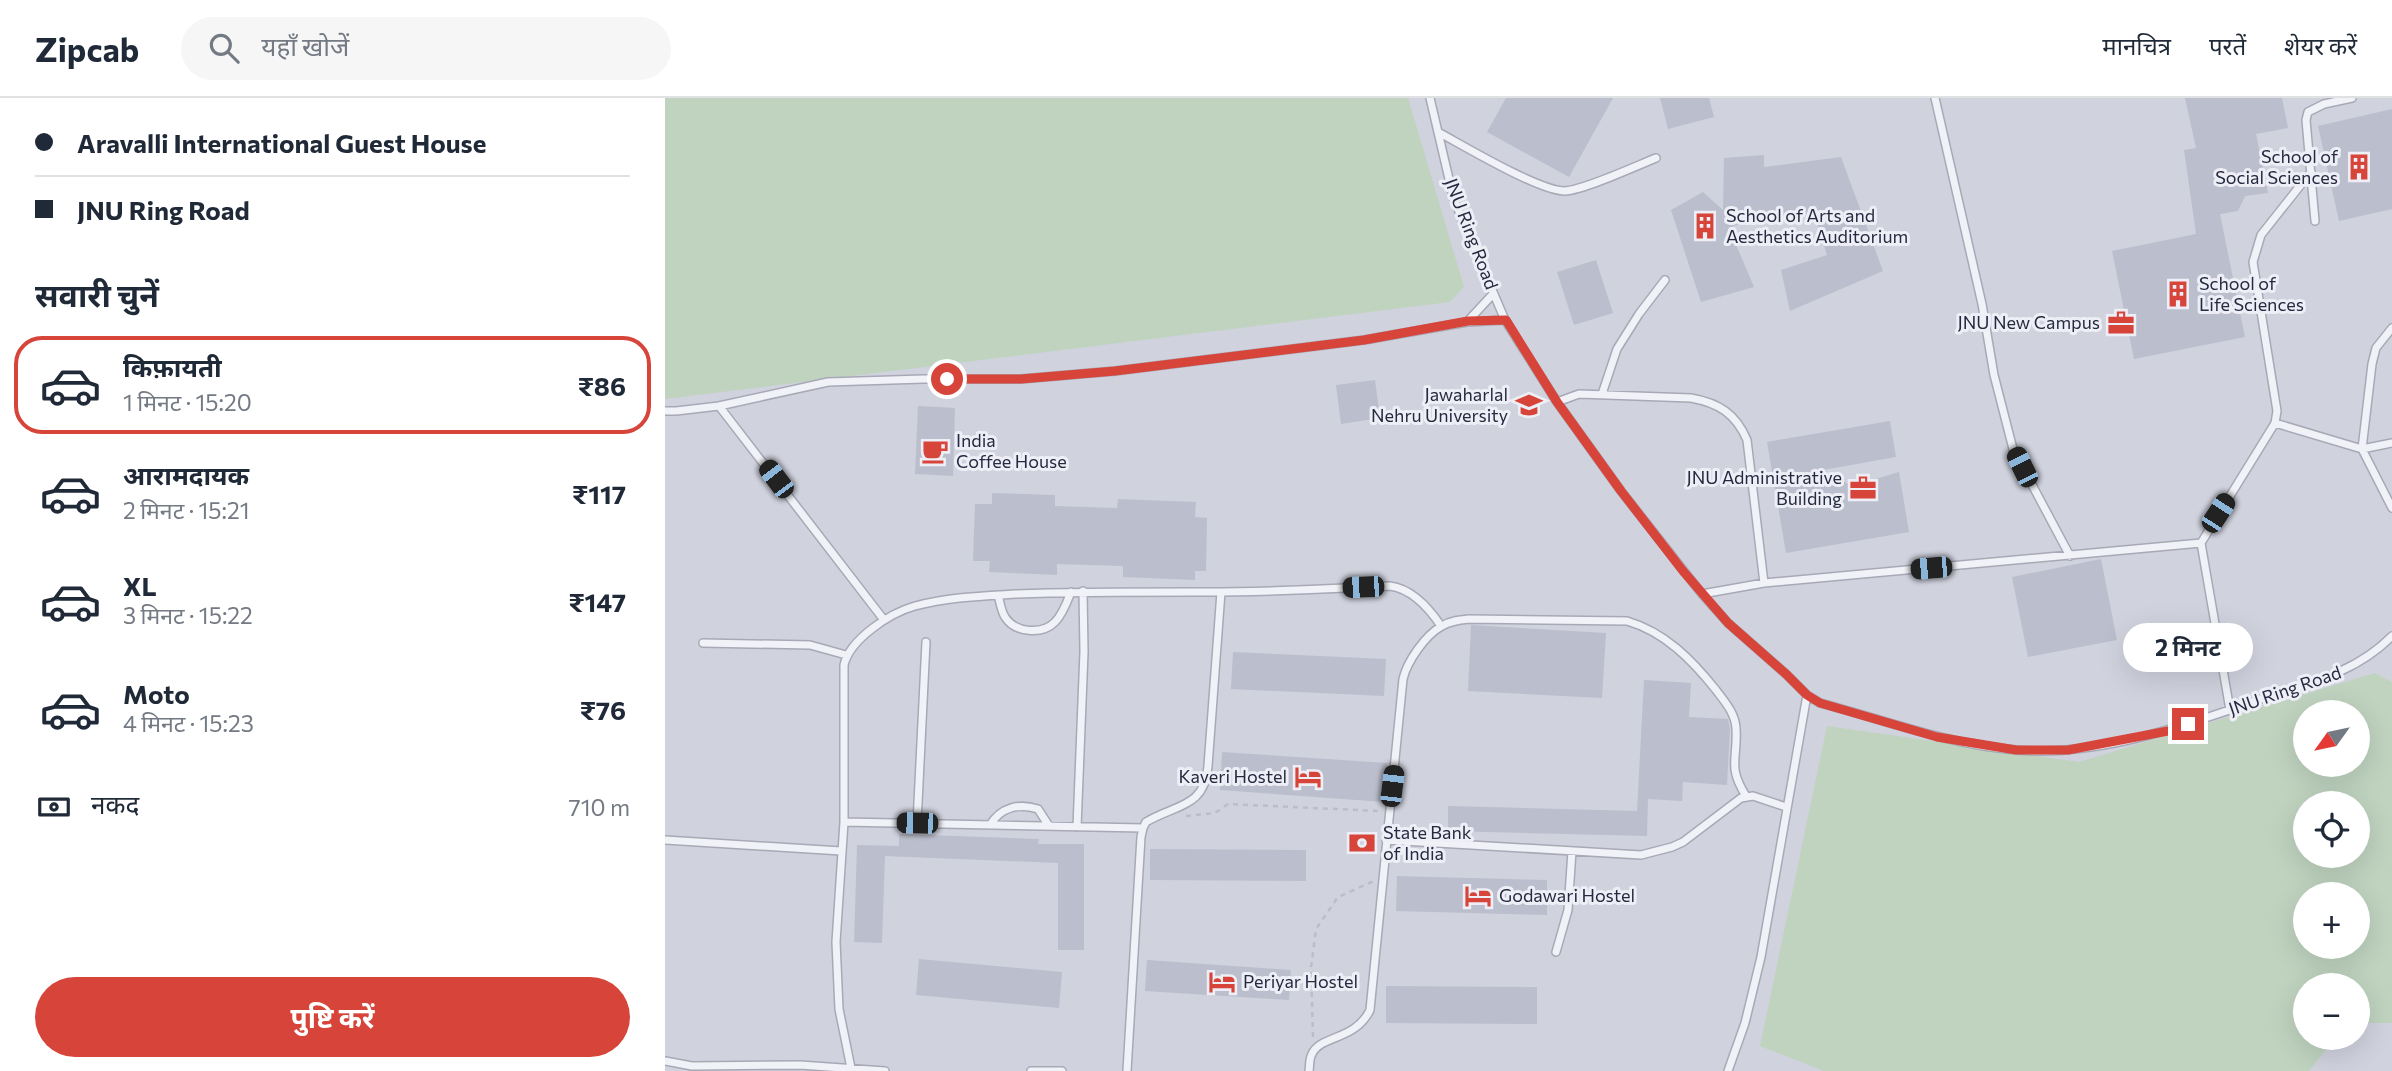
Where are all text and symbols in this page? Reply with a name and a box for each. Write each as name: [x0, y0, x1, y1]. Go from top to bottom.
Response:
search box: [181, 17, 671, 80]
text: Zipcab: [35, 28, 139, 69]
icon: search: [205, 29, 243, 67]
text: यहाँ खोजें: [261, 30, 349, 61]
text: मानचित्र: [2102, 31, 2171, 60]
text: परतें: [2209, 31, 2246, 60]
text: शेयर करें: [2284, 31, 2357, 60]
text: Aravalli International Guest House: [77, 127, 486, 158]
place label: School of Social Sciences: [2215, 145, 2339, 188]
building icon: School of Social Sciences: [2344, 152, 2374, 182]
street label: JNU Ring Road: [1441, 175, 1503, 293]
text: JNU Ring Road: [77, 194, 250, 225]
place label: School of Arts and Aesthetics Auditorium: [1726, 204, 1908, 247]
building icon: School of Arts and Aesthetics Auditorium: [1690, 211, 1720, 241]
place label: School of Life Sciences: [2199, 272, 2304, 315]
text: सवारी चुनें: [35, 274, 159, 314]
building icon: School of Life Sciences: [2163, 279, 2193, 309]
office icon: JNU New Campus: [2106, 308, 2136, 338]
place label: JNU New Campus: [1958, 311, 2100, 333]
text: किफ़ायती: [123, 351, 222, 382]
icon: car: [39, 354, 102, 417]
route start: [931, 363, 963, 395]
text: ₹86: [578, 370, 626, 401]
place label: Jawaharlal Nehru University: [1371, 383, 1508, 426]
text: 1 मिनट · 15:20: [123, 388, 252, 416]
school or university icon: Jawaharlal Nehru University: [1514, 390, 1544, 420]
place label: India Coffee House: [956, 429, 1067, 472]
cafe icon: India Coffee House: [920, 436, 950, 466]
car: [2004, 444, 2041, 490]
car: [755, 456, 798, 502]
text: आरामदायक: [123, 459, 249, 490]
icon: car: [39, 462, 102, 525]
place label: JNU Administrative Building: [1687, 466, 1842, 509]
office icon: JNU Administrative Building: [1848, 473, 1878, 503]
text: ₹117: [572, 478, 626, 509]
car: [2198, 490, 2239, 536]
text: 2 मिनट · 15:21: [123, 496, 250, 524]
car: [1910, 556, 1953, 580]
icon: car: [39, 570, 102, 633]
text: XL: [123, 570, 157, 601]
car: [1342, 576, 1385, 598]
text: ₹147: [568, 586, 626, 617]
text: 3 मिनट · 15:22: [123, 601, 253, 629]
callout: 2 मिनट: [2123, 622, 2253, 672]
text: 2 मिनट: [2155, 633, 2221, 661]
street label: JNU Ring Road: [2225, 661, 2344, 720]
icon: car: [39, 678, 102, 741]
text: Moto: [123, 678, 190, 709]
text: ₹76: [580, 694, 626, 725]
north arrow: [2293, 700, 2369, 777]
map controls: [2293, 700, 2370, 1050]
route end: [2172, 708, 2204, 740]
text: 4 मिनट · 15:23: [123, 709, 254, 737]
hotel icon: Kaveri Hostel: [1293, 762, 1323, 792]
car: [1380, 764, 1405, 808]
place label: Kaveri Hostel: [1179, 765, 1287, 787]
icon: cash: [35, 788, 73, 826]
text: नकद: [91, 788, 139, 819]
button: locate: [2293, 791, 2370, 868]
text: 710 m: [569, 793, 630, 821]
car: [896, 812, 939, 834]
place label: State Bank of India: [1383, 821, 1472, 864]
bank icon: State Bank of India: [1347, 828, 1377, 858]
hotel icon: Godawari Hostel: [1463, 881, 1493, 911]
button: +: [2293, 882, 2370, 959]
place label: Godawari Hostel: [1499, 884, 1635, 906]
hotel icon: Periyar Hostel: [1207, 967, 1237, 997]
place label: Periyar Hostel: [1243, 970, 1358, 992]
button: −: [2293, 973, 2370, 1050]
button: पुष्टि करें: [35, 977, 630, 1057]

